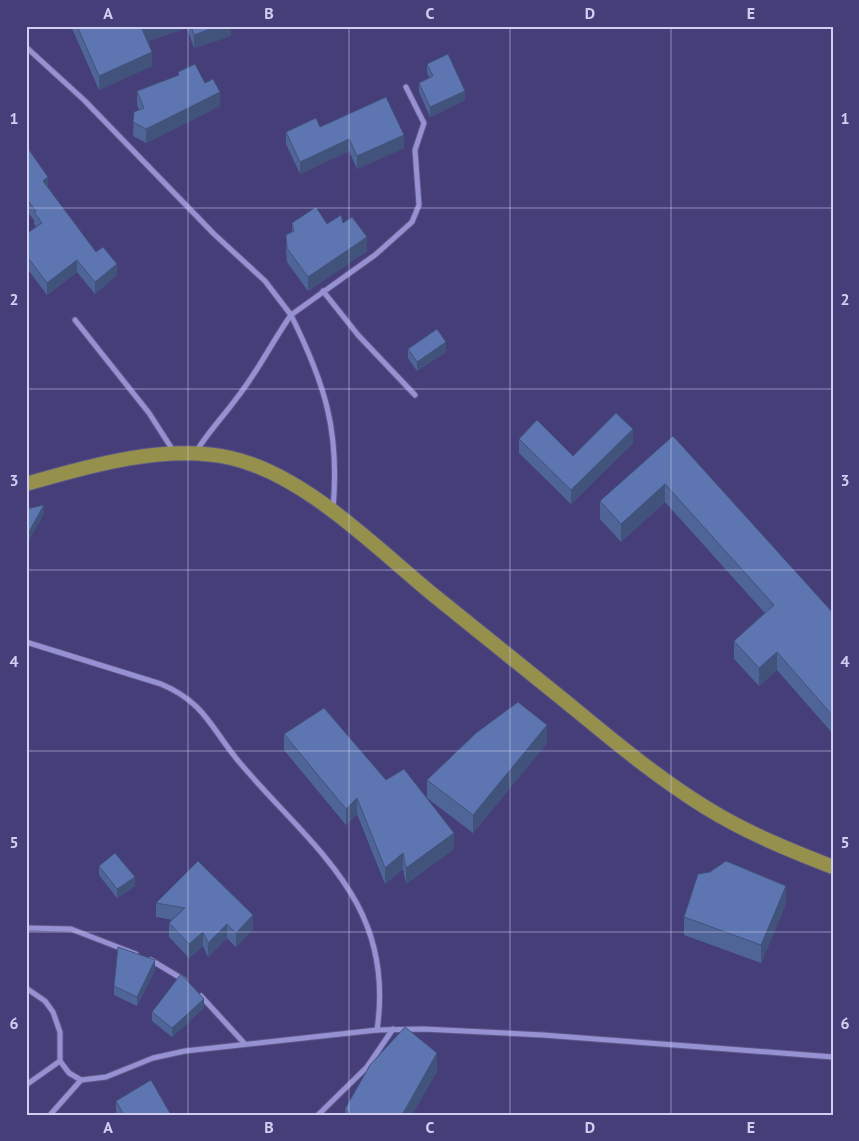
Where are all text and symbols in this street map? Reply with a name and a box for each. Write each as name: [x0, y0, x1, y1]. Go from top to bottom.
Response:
text: A: [103, 3, 113, 23]
text: B: [264, 3, 274, 23]
text: C: [426, 3, 435, 23]
text: D: [585, 3, 595, 23]
text: E: [747, 3, 755, 23]
text: 1: [9, 108, 19, 128]
text: 1: [840, 108, 850, 128]
text: 2: [9, 289, 19, 309]
text: 2: [840, 289, 850, 309]
text: 3: [9, 470, 19, 490]
text: 3: [840, 470, 850, 490]
text: 4: [9, 651, 19, 671]
text: 4: [840, 651, 850, 671]
text: 5: [9, 832, 19, 852]
text: 5: [840, 832, 850, 852]
text: 6: [9, 1013, 19, 1033]
text: 6: [840, 1013, 850, 1033]
text: A: [103, 1117, 113, 1137]
text: B: [264, 1117, 274, 1137]
text: C: [426, 1117, 435, 1137]
text: D: [585, 1117, 595, 1137]
text: E: [747, 1117, 755, 1137]

